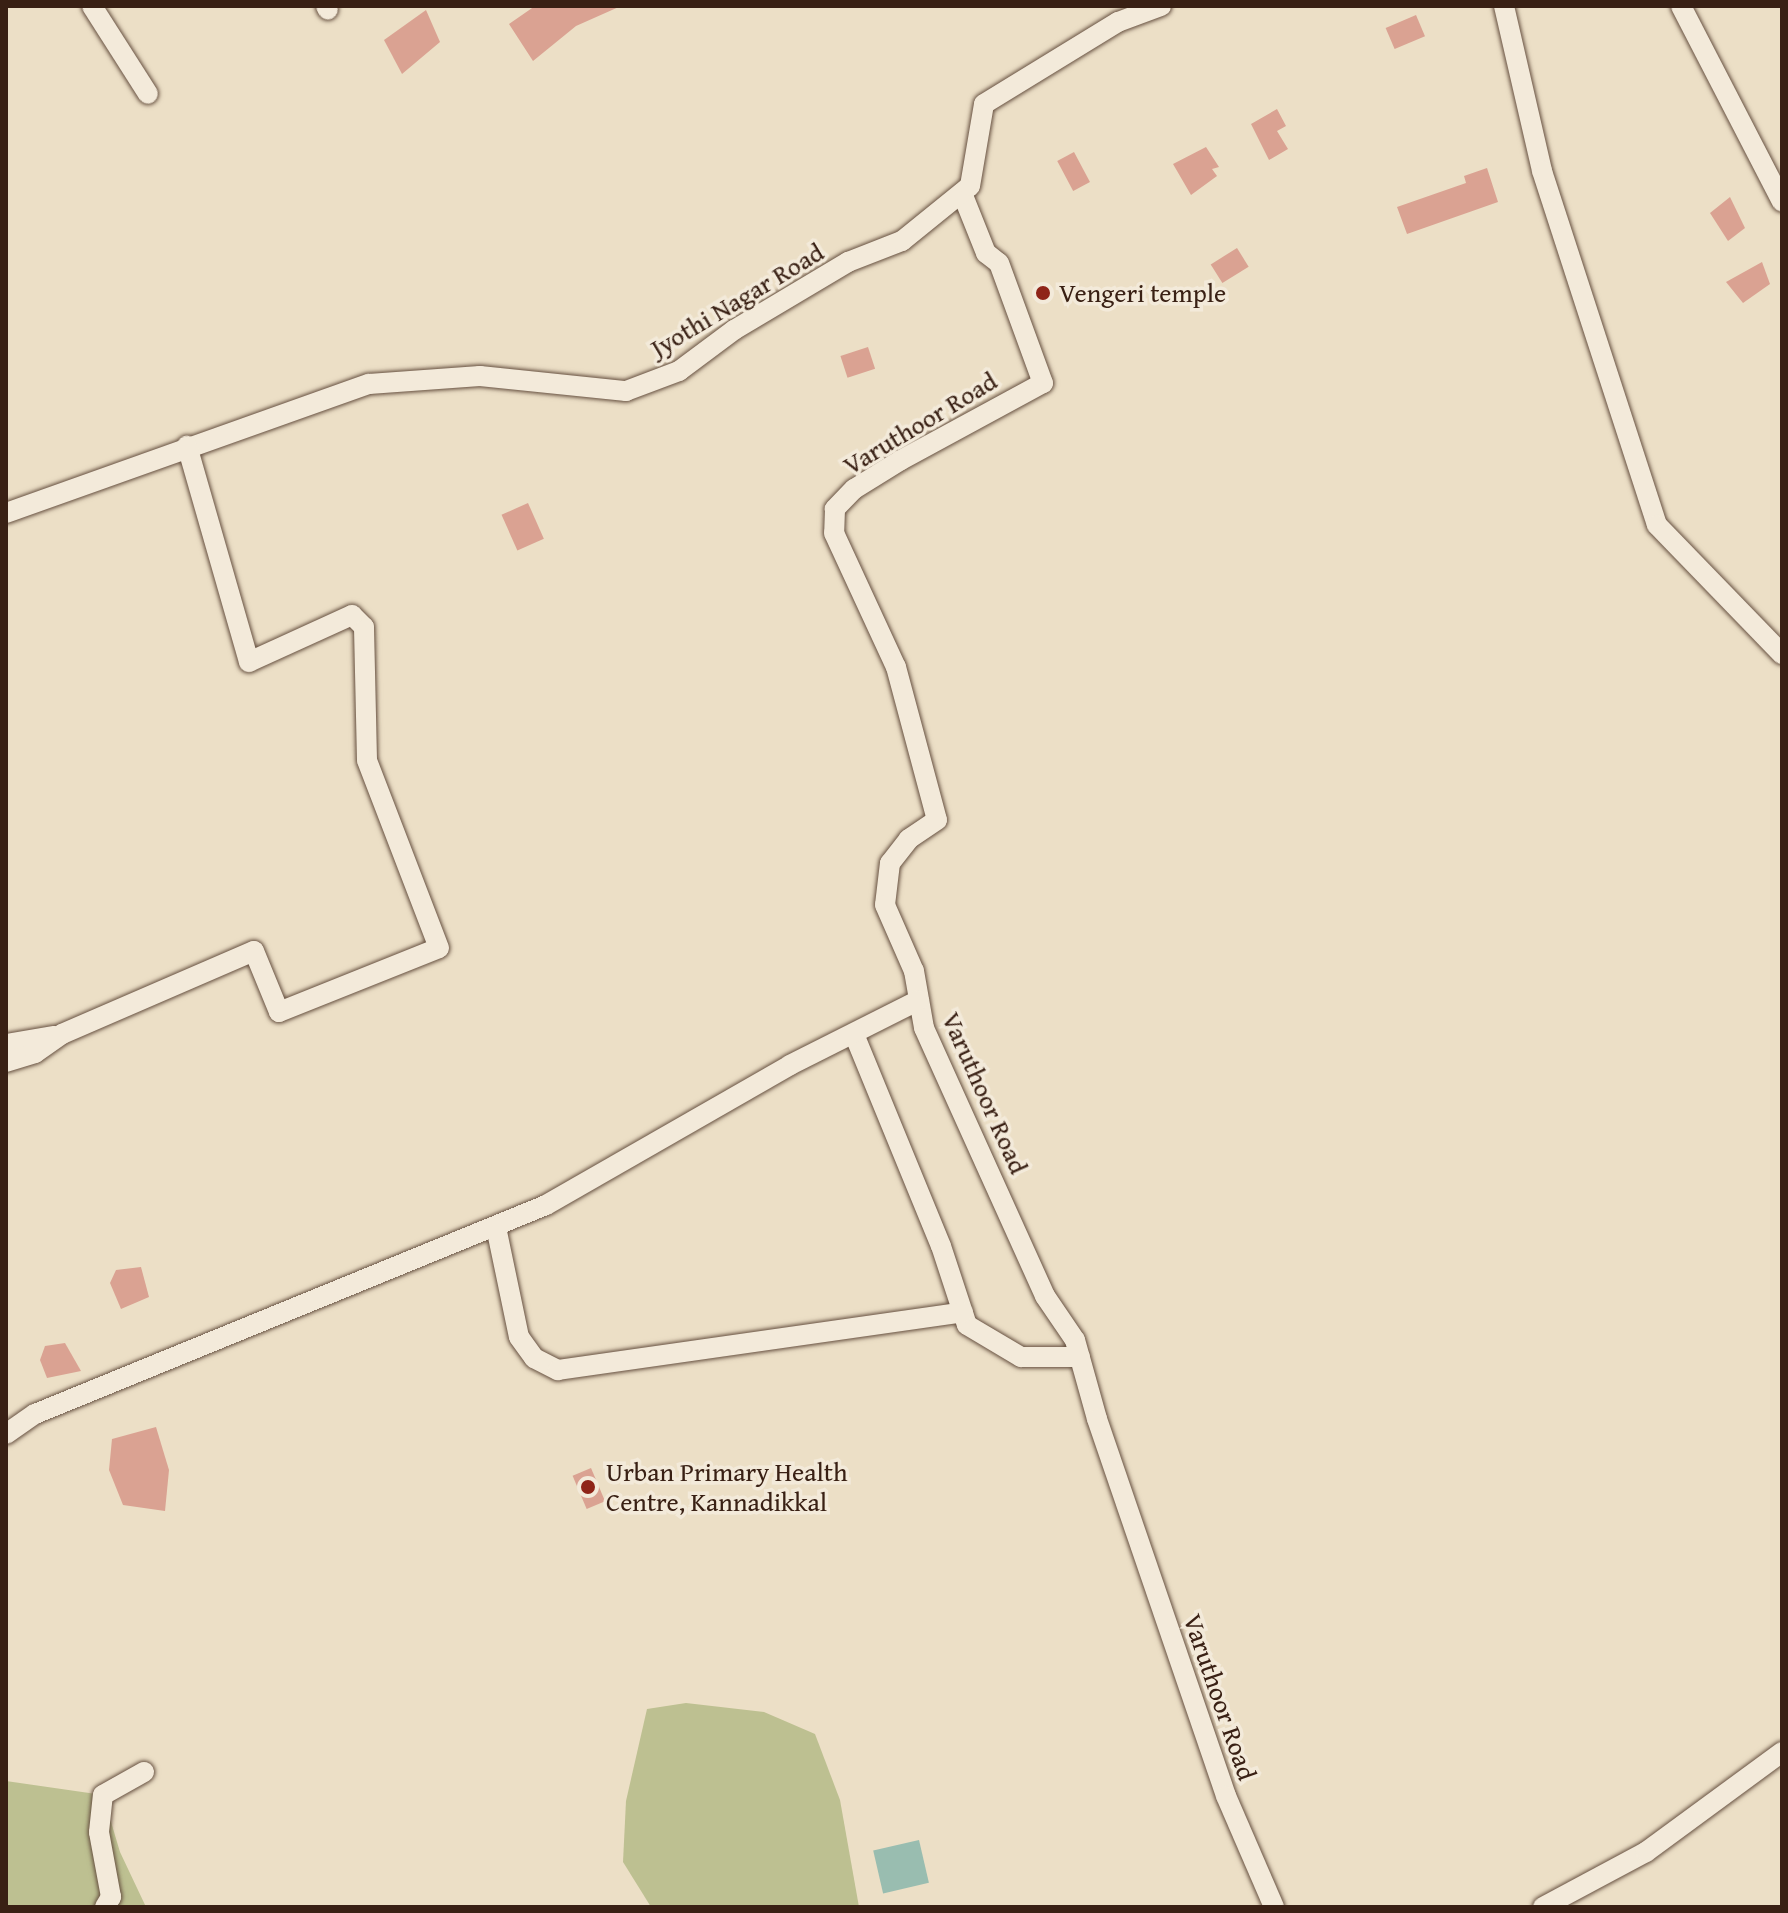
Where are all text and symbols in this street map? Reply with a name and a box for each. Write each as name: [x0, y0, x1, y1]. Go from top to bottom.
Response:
street label: Jyothi Nagar Road: [645, 236, 829, 364]
place label: Vengeri temple: [1059, 277, 1226, 309]
marker: Vengeri temple: [1034, 284, 1052, 302]
street label: Varuthoor Road: [838, 365, 1002, 481]
street label: Varuthoor Road: [935, 1007, 1035, 1179]
place label: Urban Primary Health Centre, Kannadikkal: [606, 1456, 848, 1518]
marker: Urban Primary Health Centre, Kannadikkal: [577, 1476, 599, 1498]
street label: Varuthoor Road: [1177, 1610, 1263, 1784]

